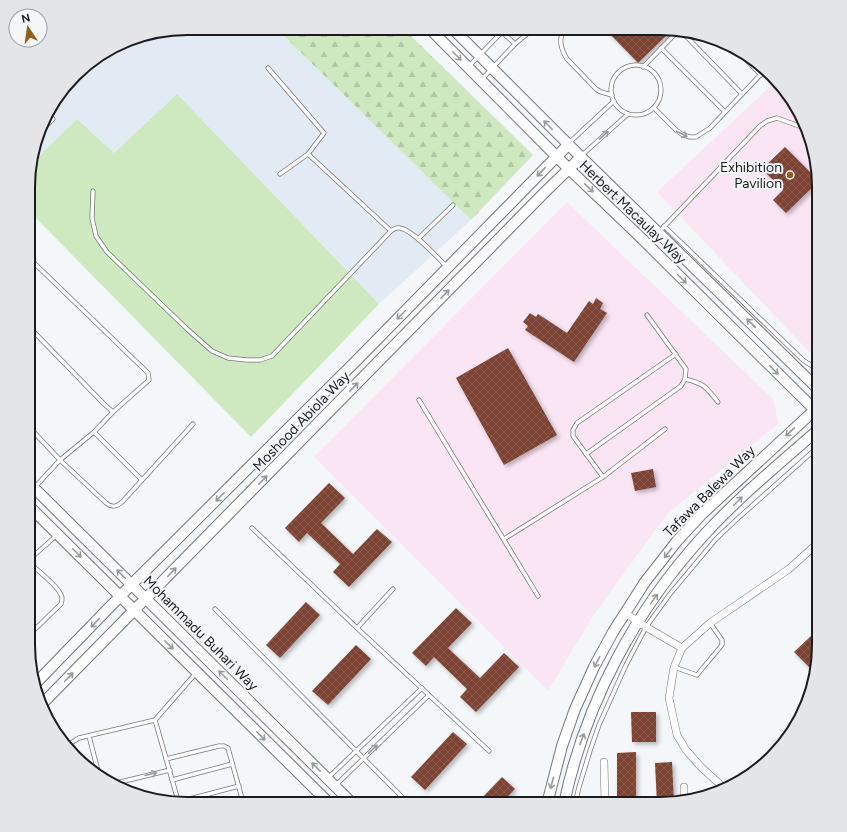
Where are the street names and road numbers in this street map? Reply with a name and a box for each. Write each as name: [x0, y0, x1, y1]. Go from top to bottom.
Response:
street label: Herbert Macaulay Way: [576, 157, 690, 268]
street label: Moshood Abiola Way: [249, 367, 354, 475]
street label: Tafawa Balewa Way: [660, 442, 759, 541]
street label: Mohammadu Buhari Way: [140, 572, 262, 695]

